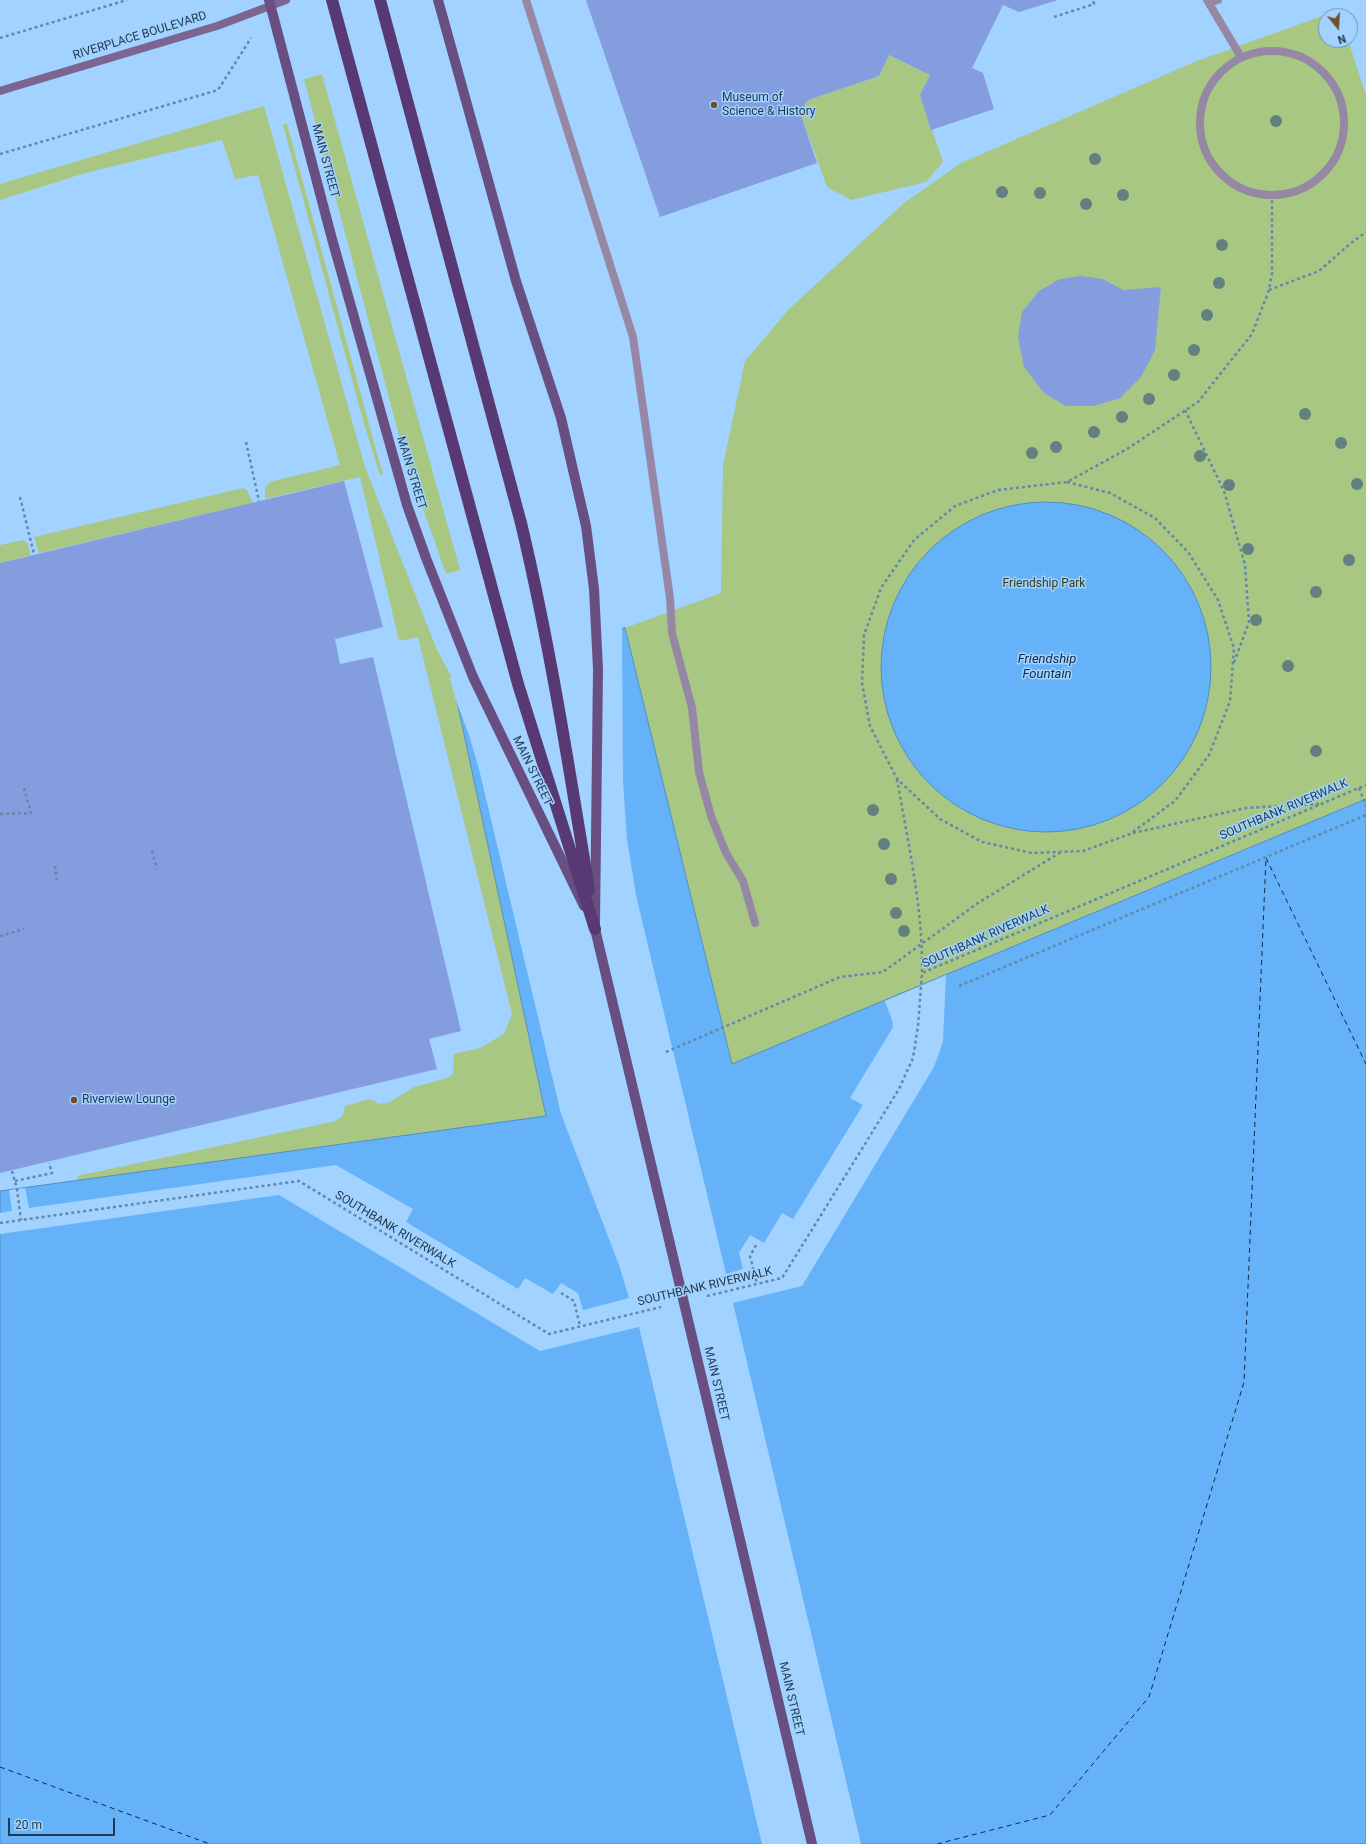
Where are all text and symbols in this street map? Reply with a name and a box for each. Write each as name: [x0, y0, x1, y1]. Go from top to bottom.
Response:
north arrow: [1318, 8, 1358, 48]
street label: RIVERPLACE BOULEVARD: [71, 9, 209, 63]
text: N: [1336, 32, 1347, 46]
place label: Museum of Science & History: [722, 91, 816, 119]
marker: Museum of Science & History: [709, 100, 719, 110]
street label: MAIN STREET: [308, 123, 342, 199]
street label: MAIN STREET: [393, 435, 429, 511]
park label: Friendship Park: [1003, 577, 1085, 591]
water label: Friendship Fountain: [1018, 652, 1076, 683]
street label: MAIN STREET: [509, 734, 555, 808]
street label: SOUTHBANK RIVERWALK: [1218, 776, 1350, 844]
street label: SOUTHBANK RIVERWALK: [920, 902, 1052, 972]
place label: Riverview Lounge: [82, 1093, 175, 1107]
marker: Riverview Lounge: [69, 1095, 79, 1105]
street label: SOUTHBANK RIVERWALK: [332, 1188, 458, 1272]
street label: SOUTHBANK RIVERWALK: [636, 1264, 774, 1310]
street label: MAIN STREET: [700, 1345, 732, 1423]
street label: MAIN STREET: [775, 1660, 807, 1738]
scale bar: [10, 1810, 117, 1836]
text: 20 m: [15, 1818, 42, 1832]

